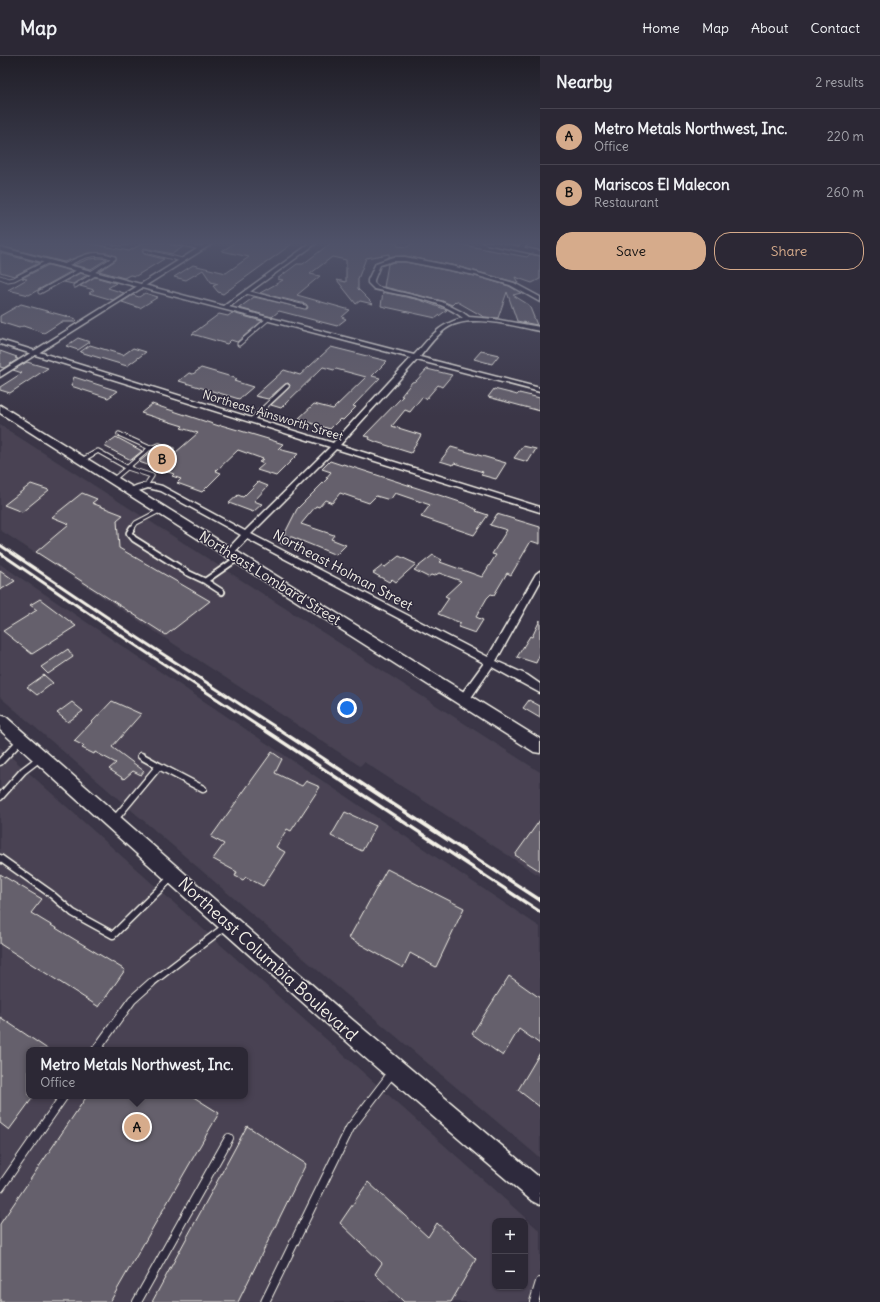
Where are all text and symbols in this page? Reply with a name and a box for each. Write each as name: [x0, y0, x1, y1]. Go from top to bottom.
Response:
text: Map: [20, 16, 57, 40]
text: Home: [642, 19, 680, 37]
text: Map: [702, 19, 729, 37]
text: About: [751, 19, 789, 37]
text: Contact: [811, 19, 860, 37]
text: Nearby: [556, 71, 612, 93]
text: 2 results: [815, 74, 864, 91]
text: Metro Metals Northwest, Inc.: [594, 119, 787, 138]
text: A: [565, 128, 573, 145]
text: 220 m: [827, 128, 864, 145]
text: Office: [594, 138, 629, 155]
text: Mariscos El Malecon: [594, 175, 730, 194]
text: B: [565, 184, 573, 201]
text: 260 m: [826, 184, 864, 201]
text: Restaurant: [594, 194, 659, 211]
button: Save: [556, 232, 706, 270]
button: Share: [714, 232, 864, 270]
street label: Northeast Ainsworth Street: [201, 386, 345, 444]
pin: B: [149, 444, 175, 474]
street label: Northeast Holman Street: [270, 525, 416, 615]
street label: Northeast Lombard Street: [196, 527, 344, 629]
your location: [337, 698, 357, 718]
street label: Northeast Columbia Boulevard: [174, 872, 362, 1046]
popup: [26, 1047, 248, 1099]
text: Metro Metals Northwest, Inc.: [40, 1055, 234, 1074]
text: Office: [40, 1074, 75, 1091]
pin: A: [124, 1112, 150, 1142]
map controls: [492, 1218, 528, 1290]
button: +: [492, 1218, 528, 1254]
button: −: [492, 1254, 528, 1290]

